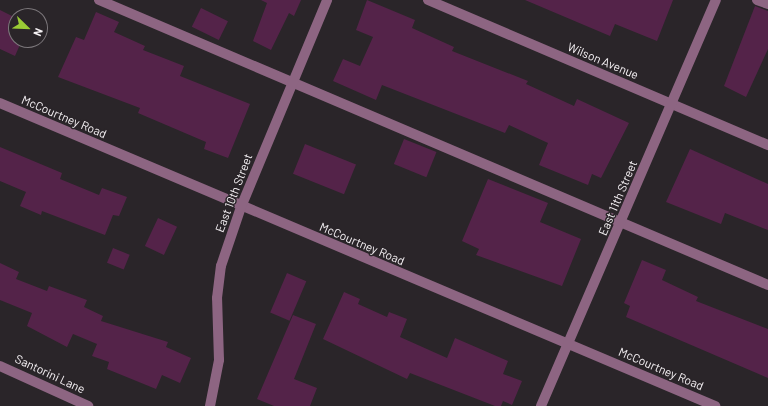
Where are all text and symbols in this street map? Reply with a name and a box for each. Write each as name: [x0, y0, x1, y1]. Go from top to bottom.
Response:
north arrow: [8, 8, 48, 48]
text: N: [31, 27, 46, 38]
street label: Wilson Avenue: [565, 40, 641, 82]
street label: McCourtney Road: [19, 93, 109, 141]
street label: East 10th Street: [212, 152, 256, 234]
street label: East 11th Street: [596, 158, 640, 238]
street label: McCourtney Road: [317, 220, 407, 268]
street label: McCourtney Road: [616, 345, 706, 393]
street label: Santorini Lane: [13, 352, 87, 396]

